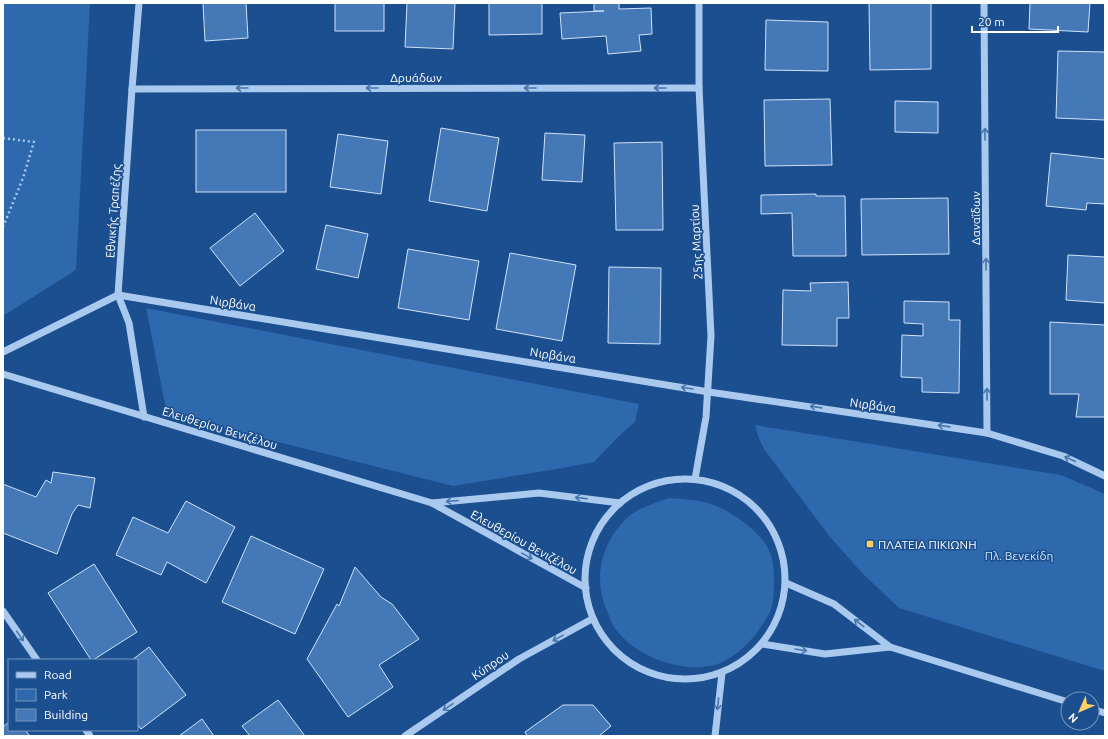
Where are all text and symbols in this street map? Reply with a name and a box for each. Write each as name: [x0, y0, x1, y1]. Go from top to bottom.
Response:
scale bar: [972, 8, 1058, 34]
text: 20 m: [978, 15, 1005, 28]
street label: Δρυάδων: [390, 71, 442, 84]
one-way arrow: [236, 84, 249, 92]
one-way arrow: [366, 84, 379, 92]
one-way arrow: [524, 84, 537, 92]
one-way arrow: [654, 84, 667, 92]
one-way arrow: [981, 128, 989, 141]
street label: Εθνικής Τραπέζης: [103, 163, 124, 259]
street label: Δαναΐδων: [969, 191, 982, 245]
street label: 25ης Μαρτίου: [688, 204, 705, 280]
one-way arrow: [982, 258, 990, 271]
street label: Νιρβάνα: [209, 293, 257, 313]
street label: Νιρβάνα: [529, 345, 577, 365]
one-way arrow: [681, 384, 694, 392]
one-way arrow: [983, 388, 991, 401]
street label: Νιρβάνα: [849, 395, 897, 415]
one-way arrow: [810, 403, 823, 411]
street label: Ελευθερίου Βενιζέλου: [161, 404, 279, 452]
one-way arrow: [938, 422, 951, 430]
one-way arrow: [1064, 455, 1076, 462]
one-way arrow: [575, 495, 588, 502]
one-way arrow: [446, 497, 459, 505]
street label: Ελευθερίου Βενιζέλου: [469, 507, 579, 577]
place label: ΠΛΑΤΕΙΑ ΠΙΚΙΩΝΗ: [878, 538, 977, 551]
marker: ΠΛΑΤΕΙΑ ΠΙΚΙΩΝΗ: [865, 539, 875, 549]
park label: Πλ. Βενεκίδη: [985, 549, 1053, 562]
one-way arrow: [520, 553, 532, 561]
one-way arrow: [854, 619, 865, 628]
one-way arrow: [16, 630, 24, 641]
one-way arrow: [552, 634, 564, 642]
one-way arrow: [794, 646, 807, 654]
street label: Κύπρου: [469, 648, 511, 682]
legend: [8, 659, 138, 731]
text: Road: [44, 668, 72, 681]
text: Park: [44, 688, 68, 701]
north arrow: [1060, 691, 1100, 731]
one-way arrow: [715, 697, 722, 710]
one-way arrow: [443, 703, 454, 711]
text: Building: [44, 708, 88, 721]
text: N: [1066, 711, 1080, 725]

